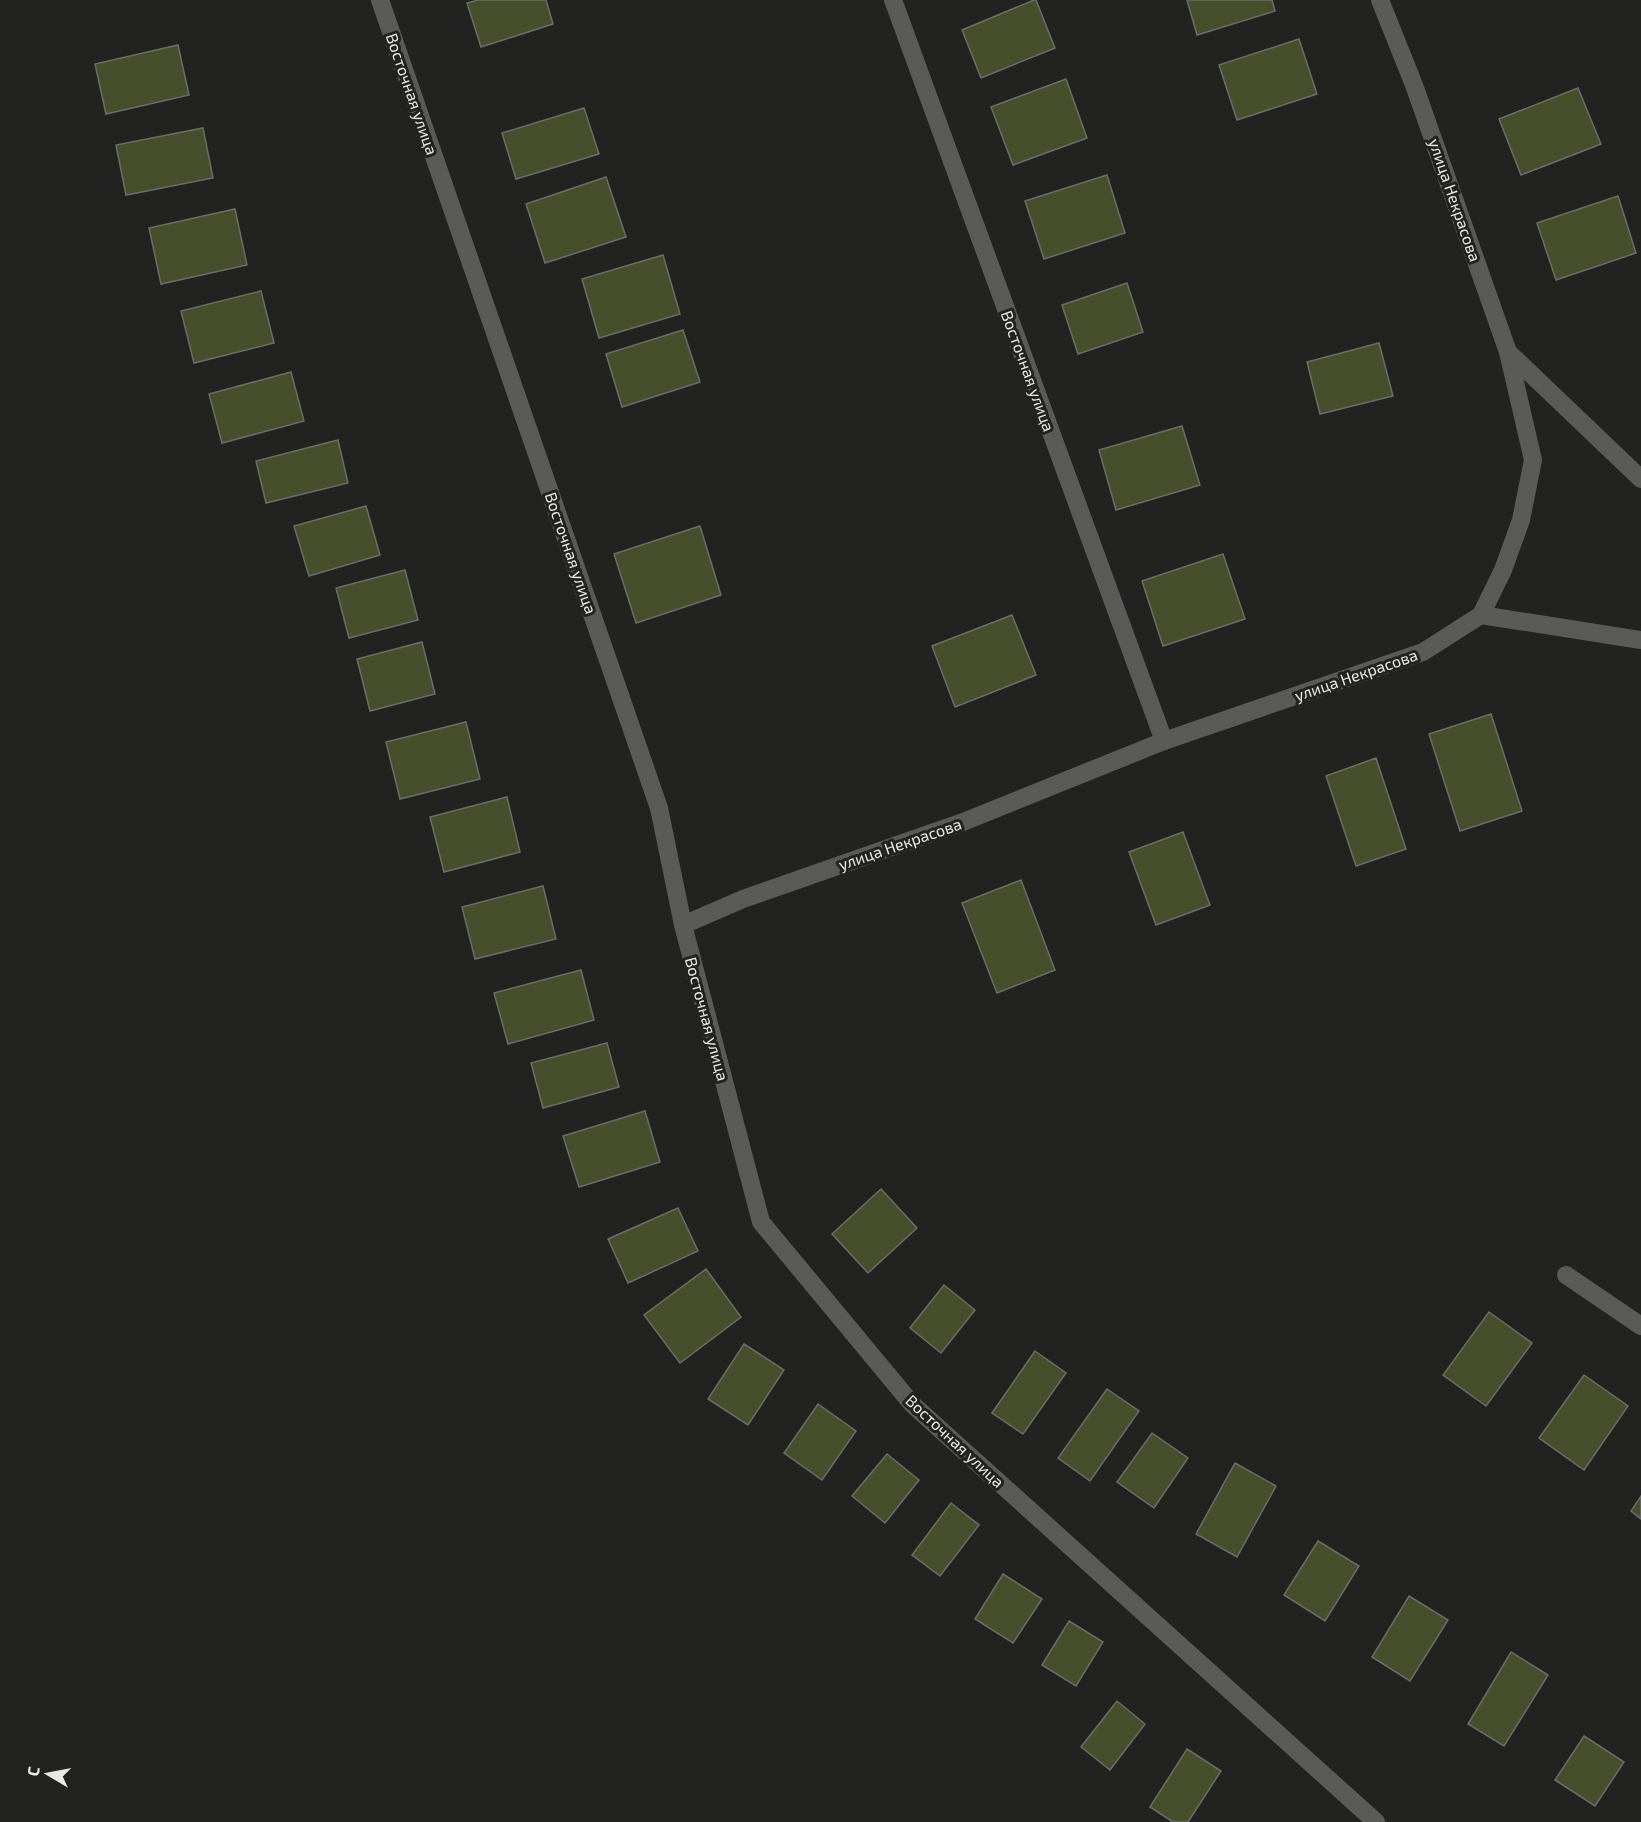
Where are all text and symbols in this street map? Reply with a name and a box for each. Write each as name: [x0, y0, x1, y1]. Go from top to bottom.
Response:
street label: Восточная улица: [382, 31, 442, 157]
street label: улица Некрасова: [1425, 136, 1485, 264]
street label: Восточная улица: [997, 308, 1059, 434]
street label: Восточная улица: [541, 490, 601, 616]
street label: улица Некрасова: [1292, 645, 1420, 705]
street label: улица Некрасова: [836, 814, 964, 874]
street label: Восточная улица: [681, 955, 733, 1083]
street label: Восточная улица: [902, 1390, 1008, 1492]
north arrow: [18, 1744, 78, 1804]
text: С: [23, 1765, 43, 1778]

